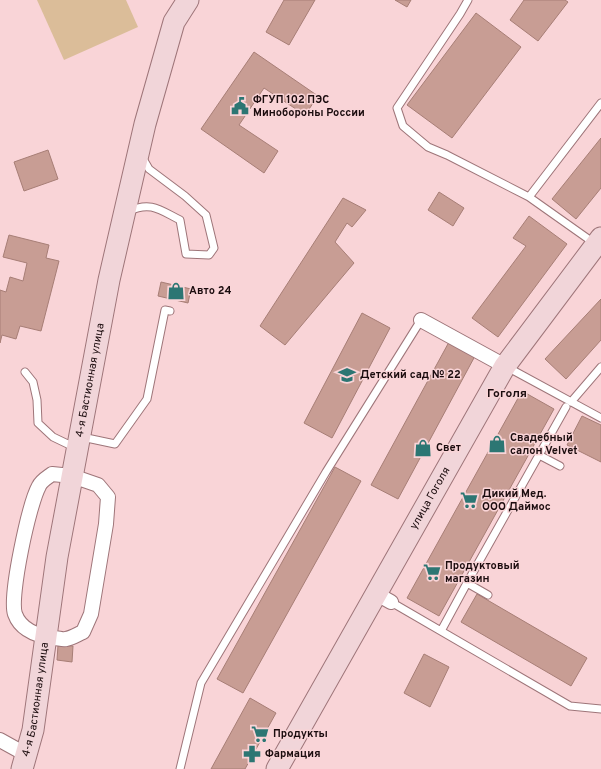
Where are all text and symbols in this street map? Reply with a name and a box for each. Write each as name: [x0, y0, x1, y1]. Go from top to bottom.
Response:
place label: ФГУП 102 ПЭС Минобороны России: [253, 93, 365, 120]
public building icon: ФГУП 102 ПЭС Минобороны России: [230, 96, 250, 116]
shop icon: Авто 24: [166, 281, 186, 301]
place label: Авто 24: [189, 284, 231, 298]
street label: 4-я Бастионная улица: [73, 322, 108, 439]
school or university icon: Детский сад № 22: [337, 365, 357, 385]
place label: Детский сад № 22: [360, 368, 461, 382]
district label: Гоголя: [487, 386, 527, 402]
place label: Свадебный салон Velvet: [510, 431, 578, 458]
shop icon: Свадебный салон Velvet: [487, 434, 507, 454]
shop icon: Свет: [413, 438, 433, 458]
place label: Свет: [436, 441, 461, 455]
street label: улица Гоголя: [407, 465, 453, 532]
place label: Дикий Мед. ООО Даймос: [482, 487, 551, 514]
supermarket icon: Дикий Мед. ООО Даймос: [459, 490, 479, 510]
place label: Продуктовый магазин: [445, 559, 520, 586]
supermarket icon: Продуктовый магазин: [422, 562, 442, 582]
street label: 4-я Бастионная улица: [19, 641, 52, 758]
supermarket icon: Продукты: [250, 724, 270, 744]
place label: Продукты: [273, 727, 328, 741]
pharmacy icon: Фармация: [242, 744, 262, 764]
place label: Фармация: [265, 747, 320, 761]

